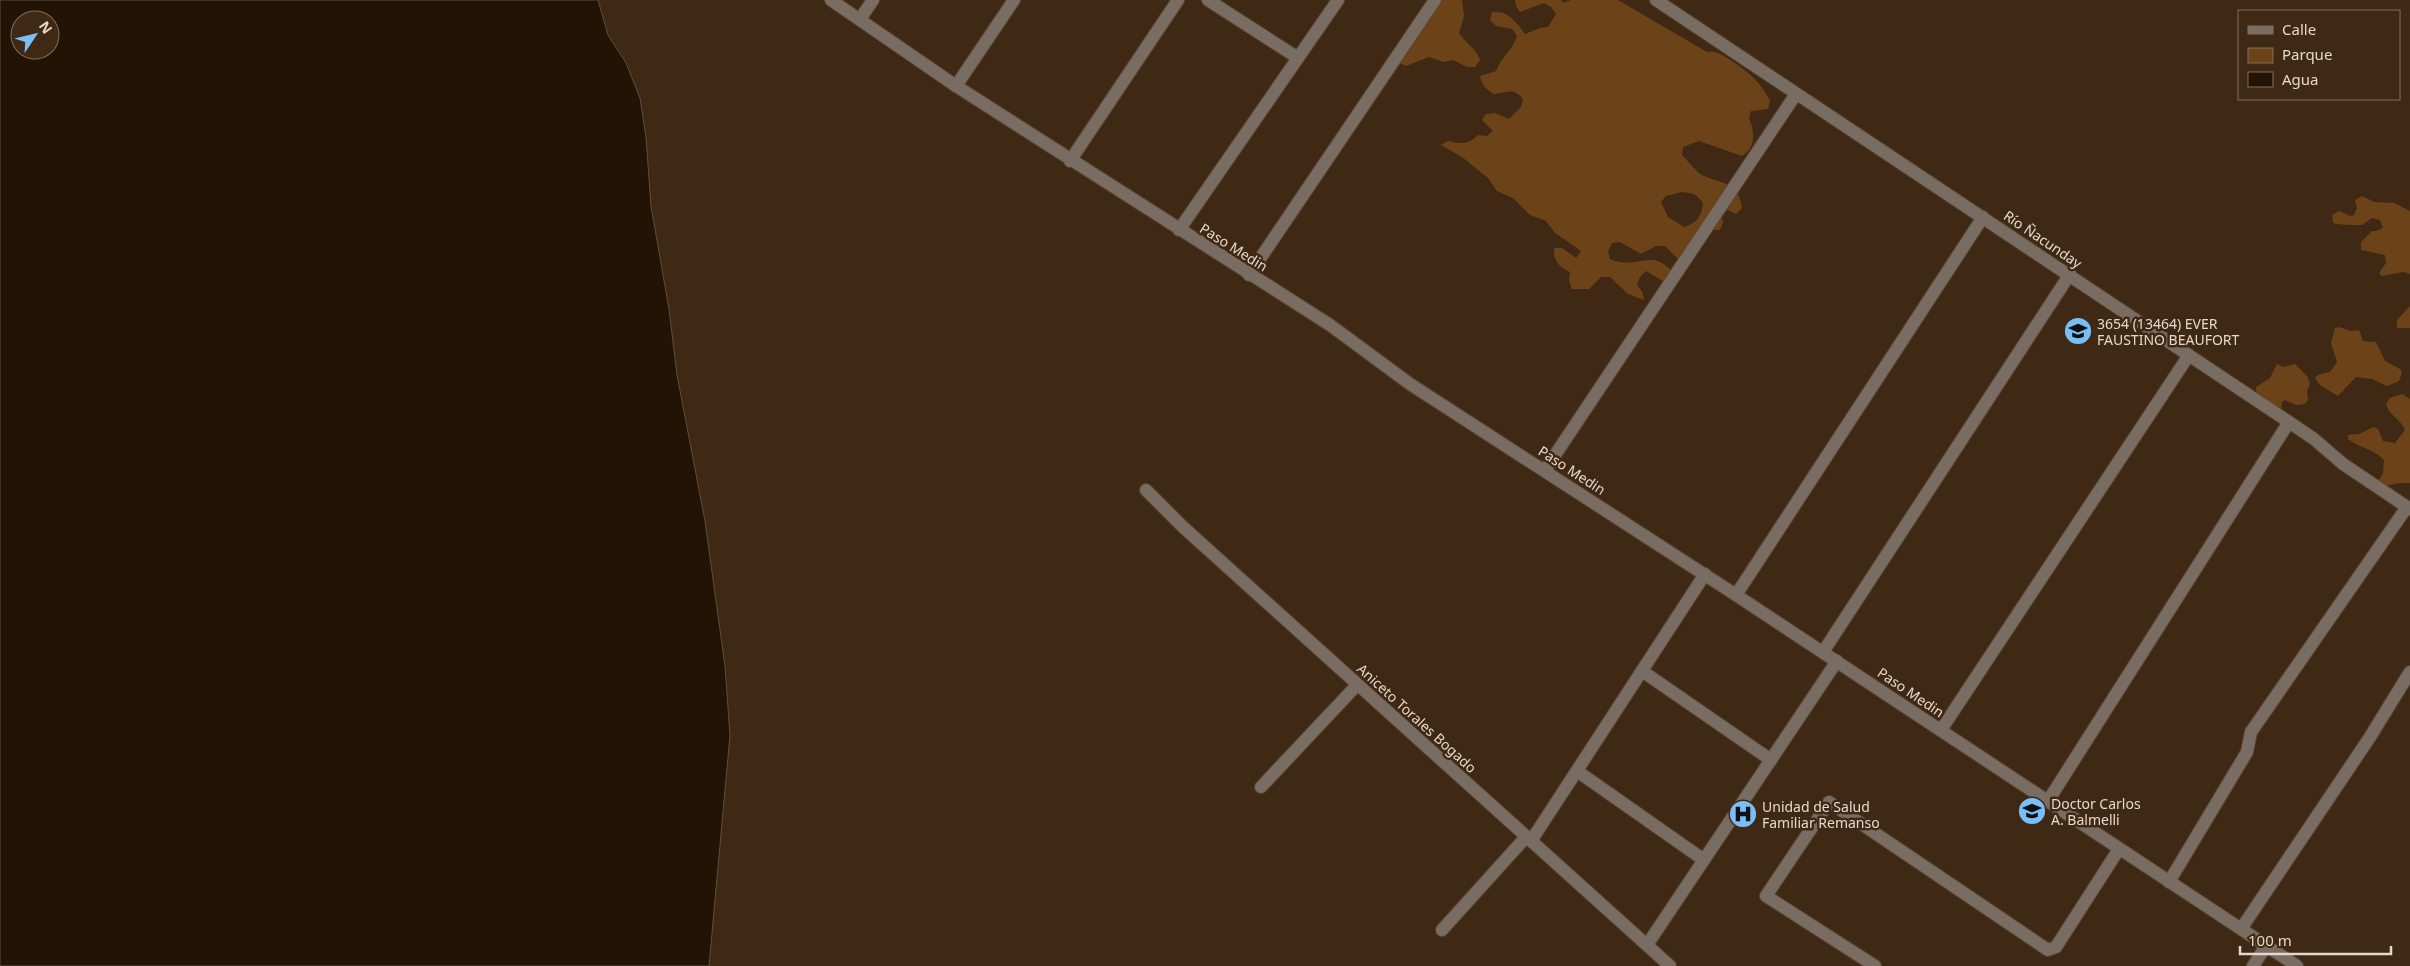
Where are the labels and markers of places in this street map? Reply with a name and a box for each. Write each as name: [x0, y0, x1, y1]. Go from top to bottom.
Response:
place label: 3654 (13464) EVER FAUSTINO BEAUFORT: [2097, 314, 2240, 349]
school or university icon: 3654 (13464) EVER FAUSTINO BEAUFORT: [2063, 316, 2093, 346]
place label: Doctor Carlos A. Balmelli: [2051, 794, 2141, 829]
school or university icon: Doctor Carlos A. Balmelli: [2017, 796, 2047, 826]
place label: Unidad de Salud Familiar Remanso: [1762, 797, 1880, 832]
hospital icon: Unidad de Salud Familiar Remanso: [1728, 799, 1758, 829]

